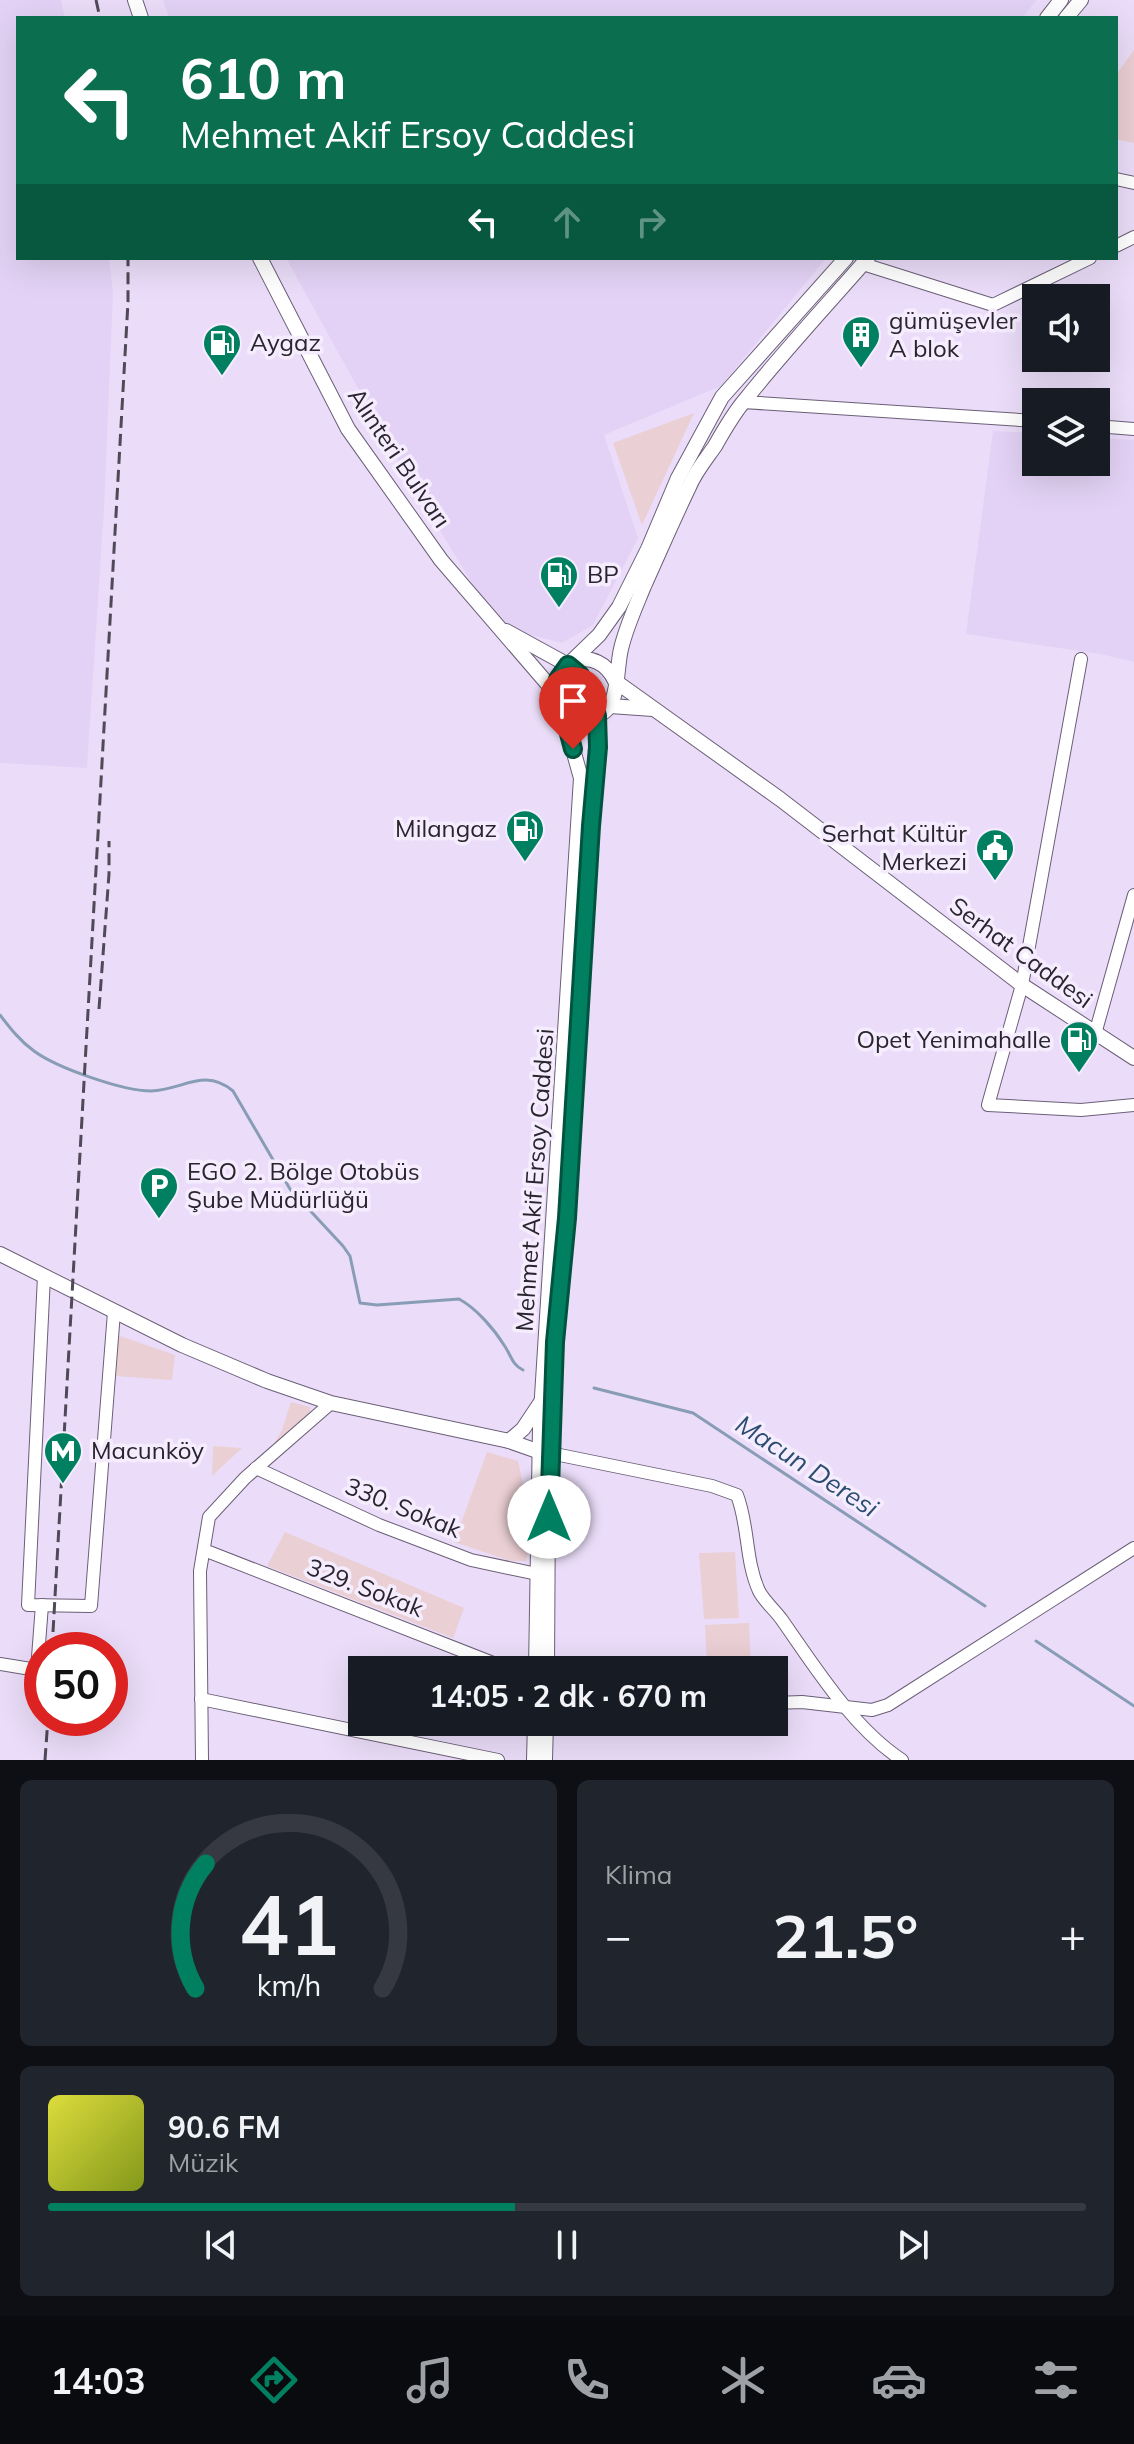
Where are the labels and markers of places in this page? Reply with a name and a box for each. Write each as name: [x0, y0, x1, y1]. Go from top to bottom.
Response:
place label: gümüşevler A blok: [889, 305, 1018, 363]
building icon: gümüşevler A blok: [840, 314, 882, 369]
fuel station icon: Aygaz: [201, 322, 243, 377]
place label: Aygaz: [250, 327, 321, 357]
fuel station icon: BP: [538, 554, 580, 609]
place label: BP: [587, 559, 619, 589]
pin: [539, 667, 607, 749]
fuel station icon: Milangaz: [504, 808, 546, 863]
place label: Milangaz: [395, 813, 497, 843]
place label: Serhat Kültür Merkezi: [822, 818, 967, 876]
public building icon: Serhat Kültür Merkezi: [974, 827, 1016, 882]
fuel station icon: Opet Yenimahalle: [1058, 1019, 1100, 1074]
place label: Opet Yenimahalle: [856, 1024, 1051, 1054]
place label: EGO 2. Bölge Otobüs Şube Müdürlüğü: [187, 1156, 420, 1214]
parking icon: EGO 2. Bölge Otobüs Şube Müdürlüğü: [138, 1165, 180, 1220]
metro station icon: Macunköy: [42, 1430, 84, 1485]
place label: Macunköy: [91, 1435, 204, 1465]

